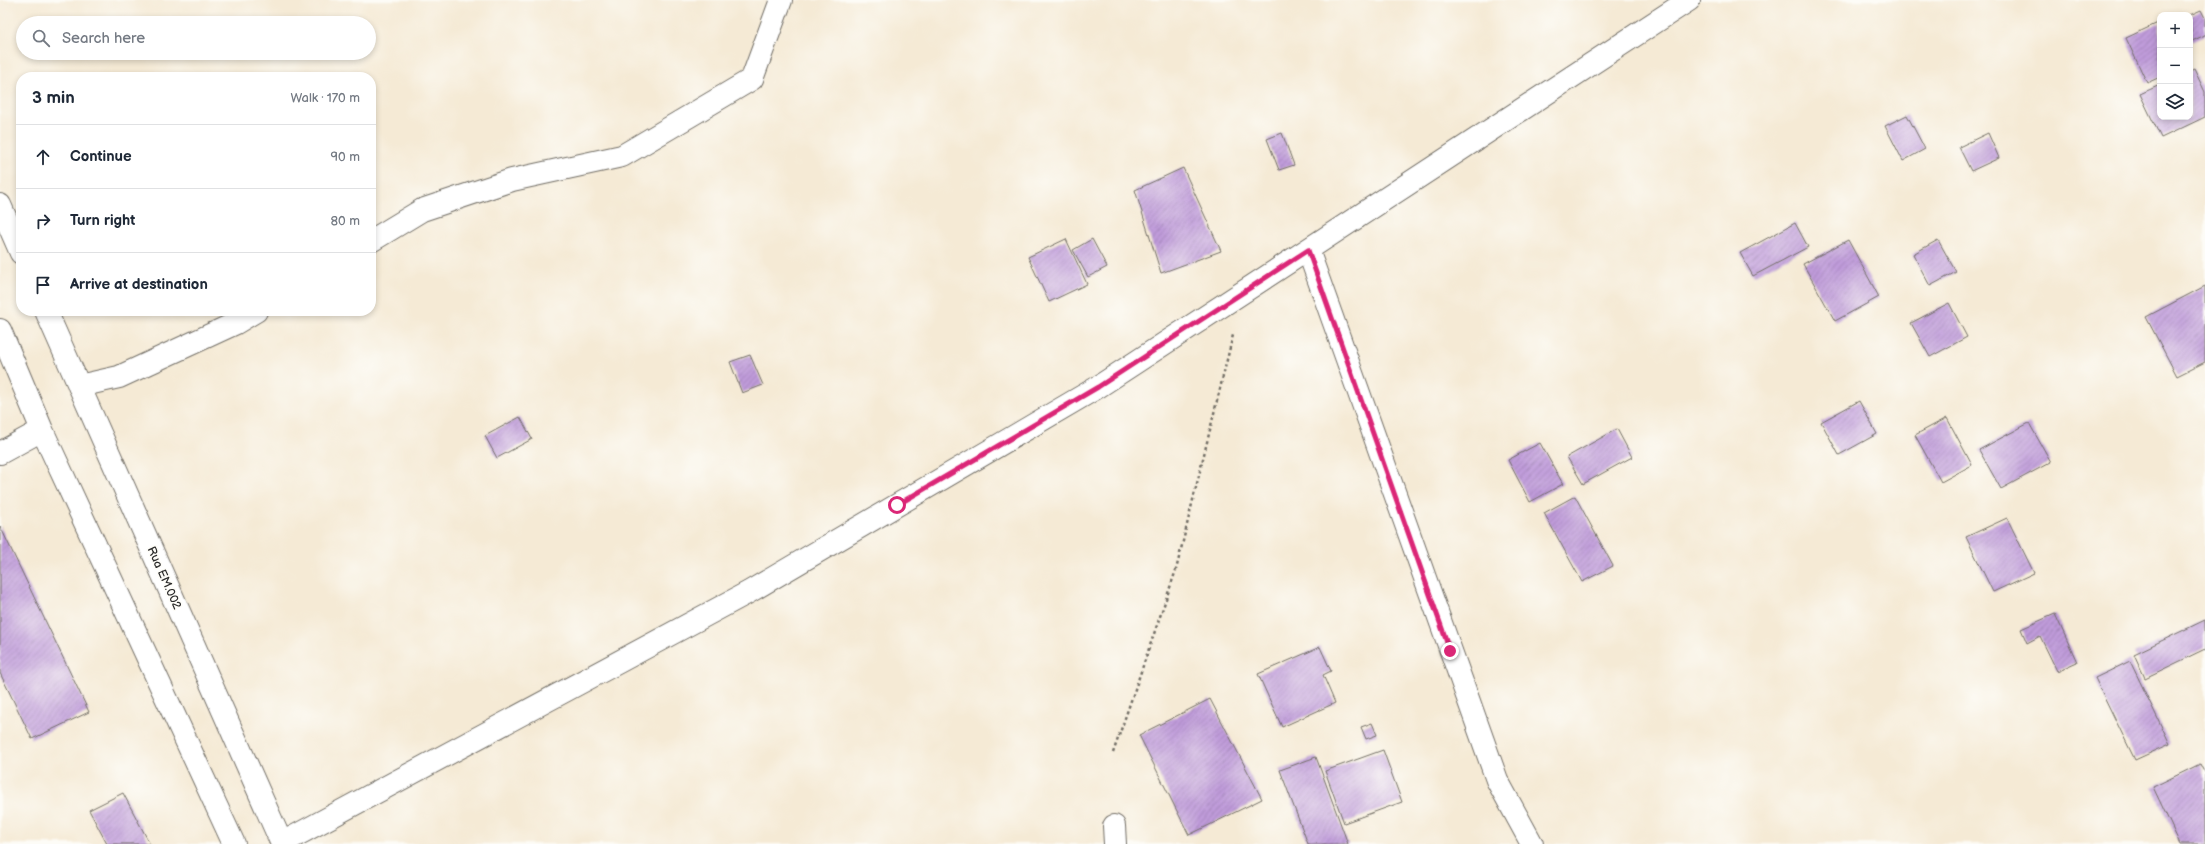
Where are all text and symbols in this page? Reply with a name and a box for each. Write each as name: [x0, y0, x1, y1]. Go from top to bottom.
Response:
map controls: [2157, 12, 2193, 120]
button: +: [2157, 12, 2193, 48]
search box: [16, 16, 376, 60]
icon: search: [30, 27, 52, 49]
text: Search here: [62, 29, 145, 48]
button: −: [2157, 48, 2193, 84]
button: layers: [2157, 84, 2193, 120]
text: 3 min: [32, 88, 75, 108]
text: Walk · 170 m: [290, 90, 360, 106]
icon: ahead: [32, 146, 54, 168]
text: Continue: [70, 147, 132, 166]
text: 90 m: [331, 149, 360, 165]
icon: right: [32, 210, 54, 232]
text: Turn right: [70, 211, 135, 230]
text: 80 m: [331, 213, 360, 229]
icon: arrive: [32, 274, 54, 296]
text: Arrive at destination: [70, 275, 208, 294]
route start: [888, 496, 906, 514]
street label: Rua EM.002: [144, 544, 184, 612]
route end: [1441, 642, 1459, 660]

